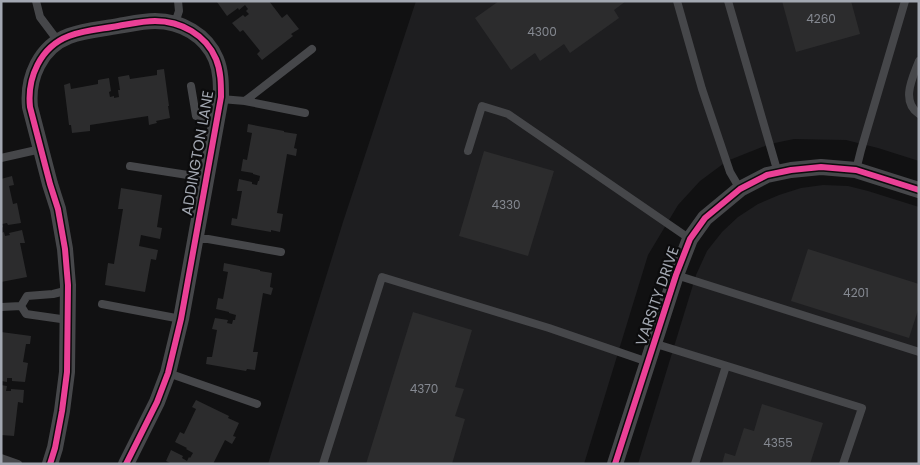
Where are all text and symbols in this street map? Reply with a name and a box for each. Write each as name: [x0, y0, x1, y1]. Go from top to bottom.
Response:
house number: 4260: [806, 10, 836, 27]
house number: 4300: [527, 23, 557, 40]
street label: ADDINGTON LANE: [176, 89, 218, 217]
house number: 4330: [491, 196, 521, 213]
street label: VARSITY DRIVE: [630, 243, 684, 349]
house number: 4201: [843, 284, 869, 301]
house number: 4370: [410, 380, 438, 397]
house number: 4355: [763, 434, 793, 451]

